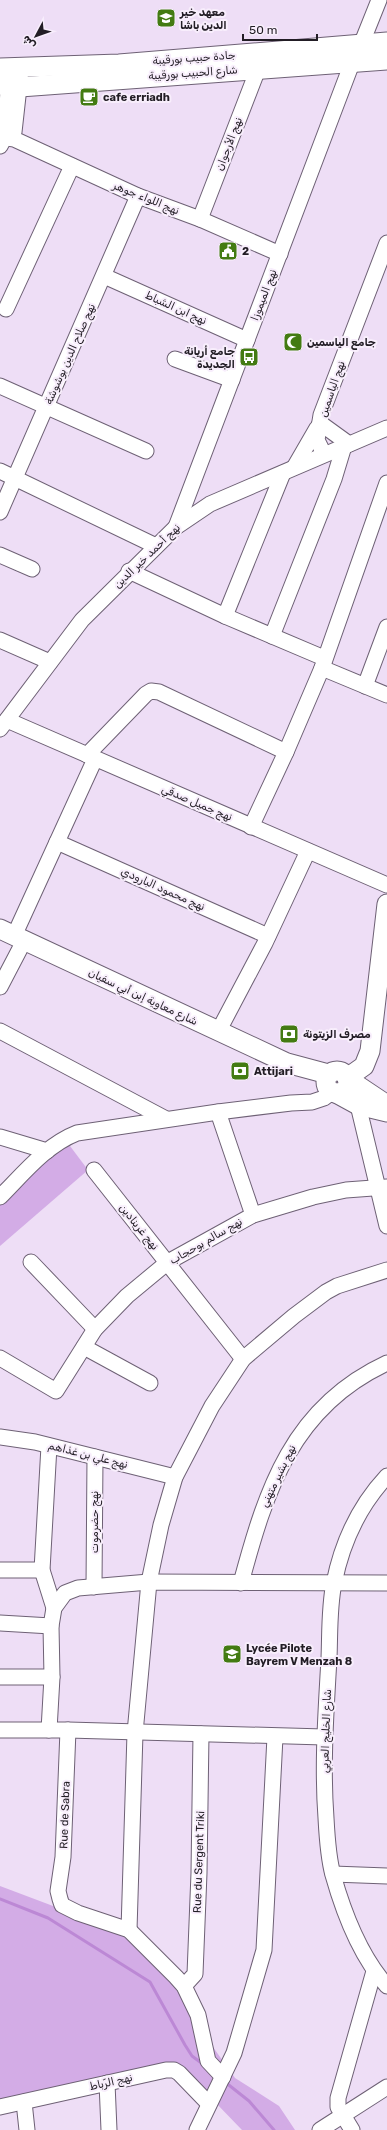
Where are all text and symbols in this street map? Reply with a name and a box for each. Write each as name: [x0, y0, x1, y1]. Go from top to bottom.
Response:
place label: معهد خير الدين باشا: [179, 6, 227, 32]
school or university icon: معهد خير الدين باشا: [155, 7, 177, 29]
north arrow: [16, 16, 56, 56]
scale bar: [243, 16, 317, 42]
text: 50 m: [249, 23, 277, 37]
text: ش: [19, 33, 38, 52]
street label: جادة حبيب بورقيبة: [152, 49, 236, 68]
street label: شارع الحبيب بورقيبة: [148, 63, 238, 85]
cafe icon: cafe erriadh: [78, 86, 100, 108]
place label: cafe erriadh: [103, 91, 170, 104]
street label: نهج الأرجوان: [213, 115, 247, 173]
street label: نهج اللواء جوهر: [109, 178, 181, 219]
public building icon: 2: [217, 240, 239, 262]
place label: 2: [242, 245, 249, 258]
street label: نهج الميموزا: [248, 267, 282, 323]
street label: نهج ابن الشباط: [142, 289, 209, 329]
street label: نهج صلاح الدين بوشوشة: [42, 301, 100, 407]
mosque icon: جامع الياسمين: [282, 331, 304, 353]
place label: جامع الياسمين: [307, 336, 376, 350]
place label: جامع أريانة الجديدة: [184, 345, 235, 371]
bus stop icon: جامع أريانة الجديدة: [238, 346, 260, 368]
street label: نهج الياسمين: [316, 359, 350, 420]
street label: نهج أحمد خير الدين: [111, 521, 184, 592]
street label: نهج جميل صدقي: [159, 782, 234, 826]
street label: نهج محمود البارودي: [118, 865, 207, 915]
street label: شارع معاوية إبن أبي سفيان: [85, 966, 200, 1030]
bank icon: مصرف الزيتونة: [278, 1023, 300, 1045]
place label: مصرف الزيتونة: [303, 1028, 371, 1041]
bank icon: Attijari: [229, 1060, 251, 1082]
place label: Attijari: [254, 1065, 293, 1078]
street label: نهج غرينادين: [115, 1201, 162, 1254]
street label: نهج سالم بوحجاب: [167, 1215, 246, 1269]
street label: نهج علي بن غذاهم: [46, 1439, 129, 1473]
street label: نهج بشير متهني: [257, 1443, 300, 1510]
street label: نهج حضرموت: [88, 1491, 103, 1553]
place label: Lycée Pilote Bayrem V Menzah 8: [246, 1642, 352, 1668]
school or university icon: Lycée Pilote Bayrem V Menzah 8: [221, 1643, 243, 1665]
street label: شارع الخليج العربي: [318, 1689, 336, 1773]
street label: Rue de Sabra: [57, 1781, 73, 1849]
street label: Rue du Sergent Triki: [191, 1811, 207, 1913]
street label: نهج الرّباط: [88, 2071, 134, 2095]

